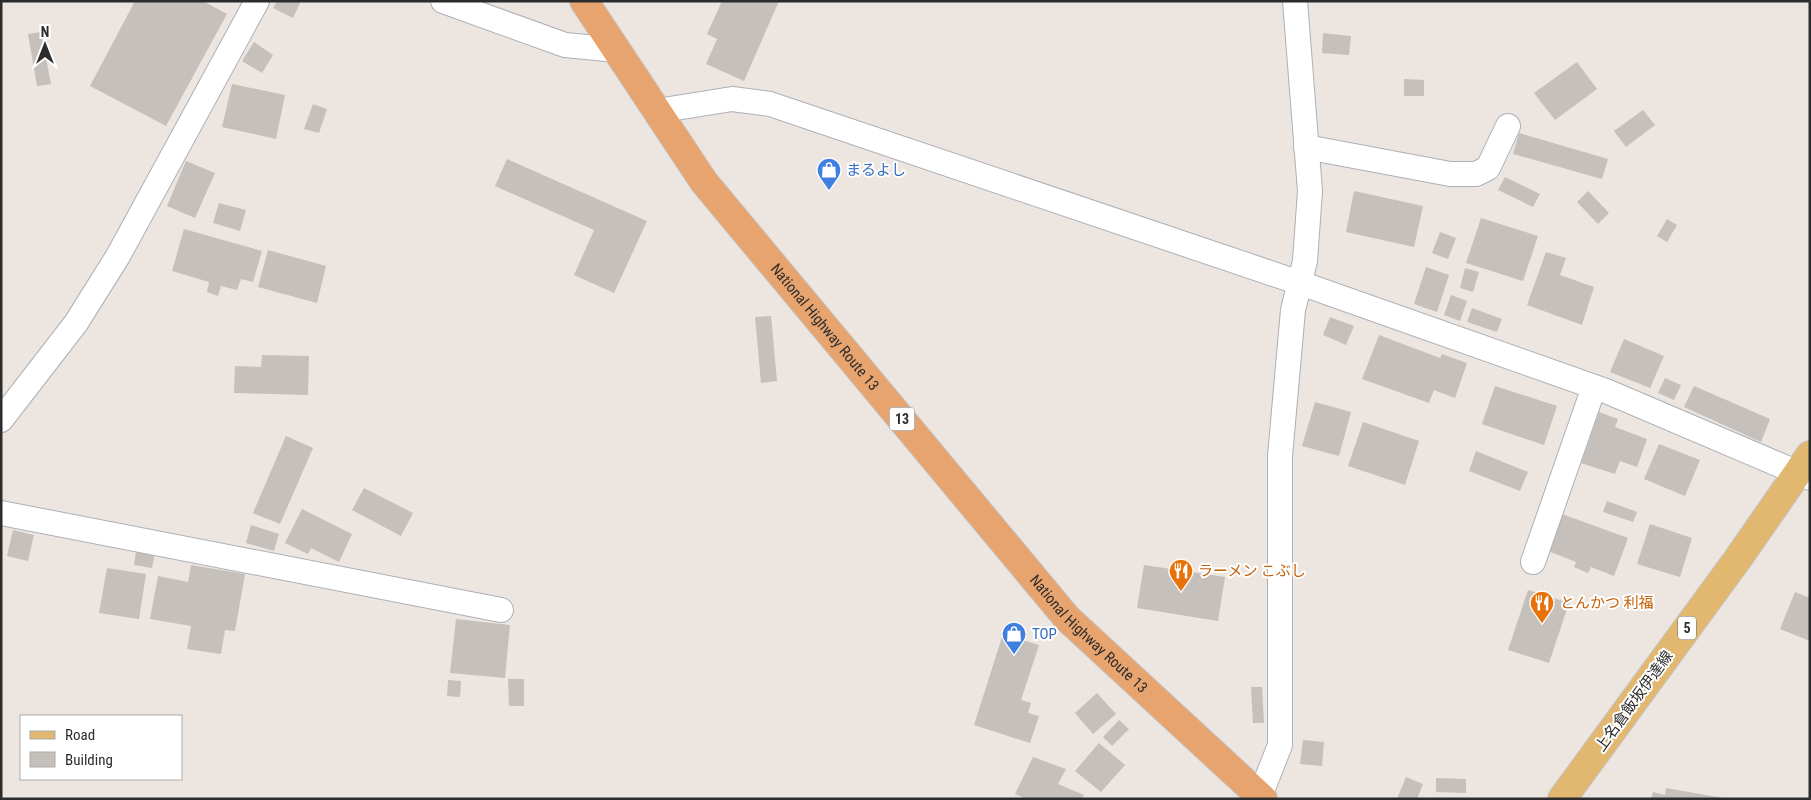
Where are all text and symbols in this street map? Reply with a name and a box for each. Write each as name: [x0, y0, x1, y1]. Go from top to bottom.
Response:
north arrow: [20, 20, 70, 70]
text: N: [41, 24, 49, 40]
shop icon: まるよし: [816, 157, 842, 191]
place label: まるよし: [846, 161, 906, 179]
street label: National Highway Route 13: [767, 260, 883, 394]
road number: 13: [890, 408, 914, 430]
restaurant icon: ラーメン こぶし: [1168, 558, 1194, 592]
place label: ラーメン こぶし: [1198, 562, 1306, 580]
street label: National Highway Route 13: [1026, 571, 1151, 697]
restaurant icon: とんかつ 利福: [1529, 590, 1555, 624]
place label: とんかつ 利福: [1560, 594, 1653, 612]
road number: 5: [1678, 616, 1696, 640]
shop icon: TOP: [1001, 621, 1027, 655]
place label: TOP: [1032, 625, 1057, 643]
street label: 上名倉飯坂伊達線: [1591, 647, 1677, 755]
legend: [20, 715, 182, 780]
text: Road: [65, 726, 95, 744]
text: Building: [65, 751, 113, 769]

